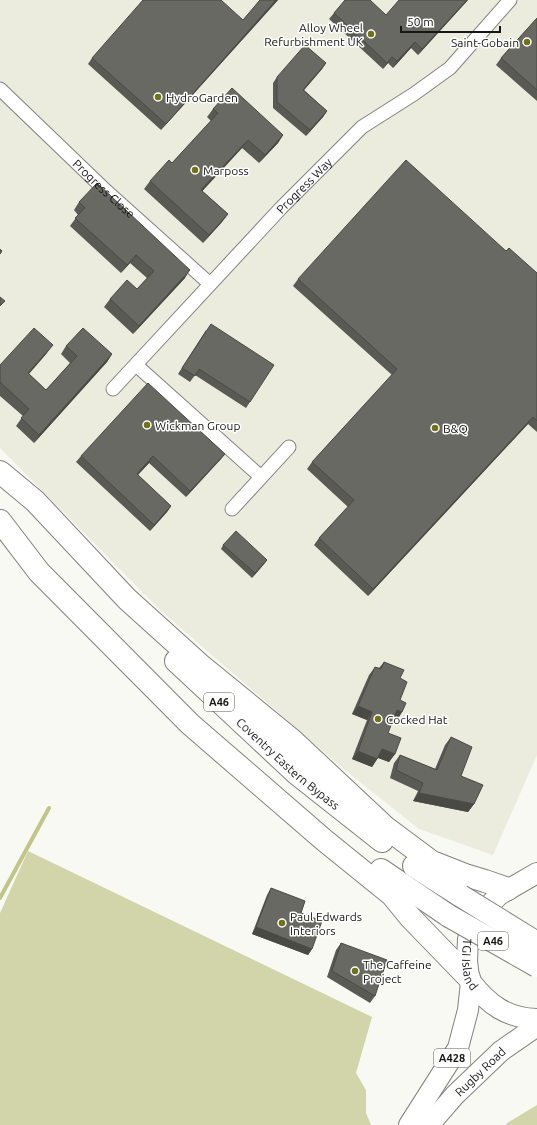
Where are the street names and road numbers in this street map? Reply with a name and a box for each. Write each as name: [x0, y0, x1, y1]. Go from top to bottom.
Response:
street label: Progress Way: [273, 155, 334, 216]
street label: Progress Close: [71, 157, 138, 220]
road number: A46: [204, 693, 234, 711]
street label: Coventry Eastern Bypass: [234, 715, 342, 812]
road number: A46: [478, 932, 508, 950]
street label: TGI Island: [460, 938, 481, 992]
street label: Rugby Road: [452, 1044, 508, 1098]
road number: A428: [434, 1049, 470, 1067]

